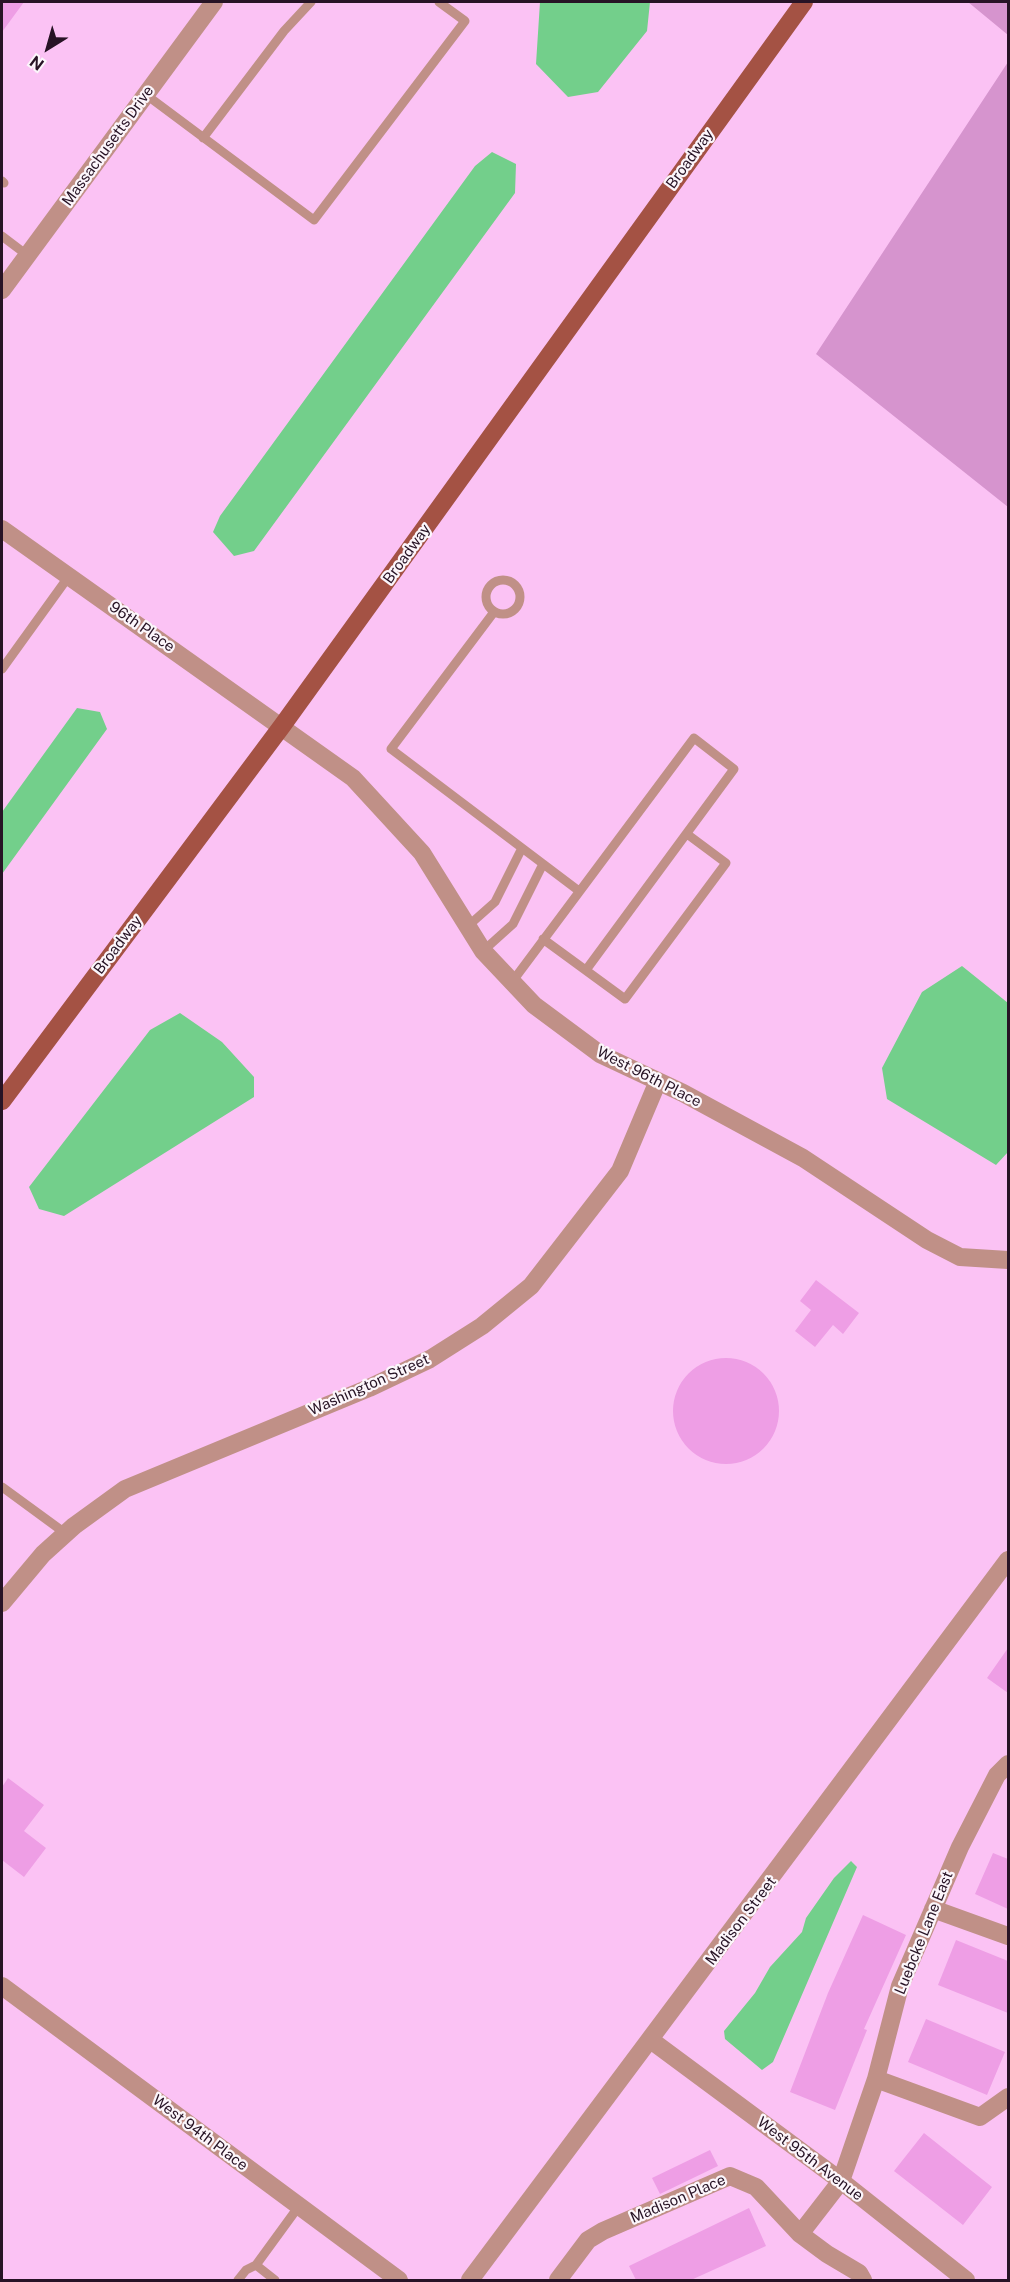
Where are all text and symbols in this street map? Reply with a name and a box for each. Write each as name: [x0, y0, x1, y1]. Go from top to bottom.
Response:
north arrow: [18, 18, 78, 78]
text: N: [26, 51, 48, 74]
street label: Massachusetts Drive: [58, 82, 158, 210]
street label: Broadway: [662, 126, 718, 192]
street label: Broadway: [379, 521, 435, 587]
street label: 96th Place: [106, 598, 178, 656]
street label: Broadway: [90, 912, 146, 978]
street label: West 96th Place: [594, 1043, 704, 1111]
street label: Washington Street: [306, 1350, 432, 1420]
street label: Luebcke Lane East: [891, 1869, 957, 1997]
street label: Madison Street: [702, 1873, 780, 1969]
street label: West 94th Place: [149, 2091, 251, 2175]
street label: West 95th Avenue: [754, 2113, 866, 2205]
street label: Madison Place: [628, 2171, 728, 2227]

